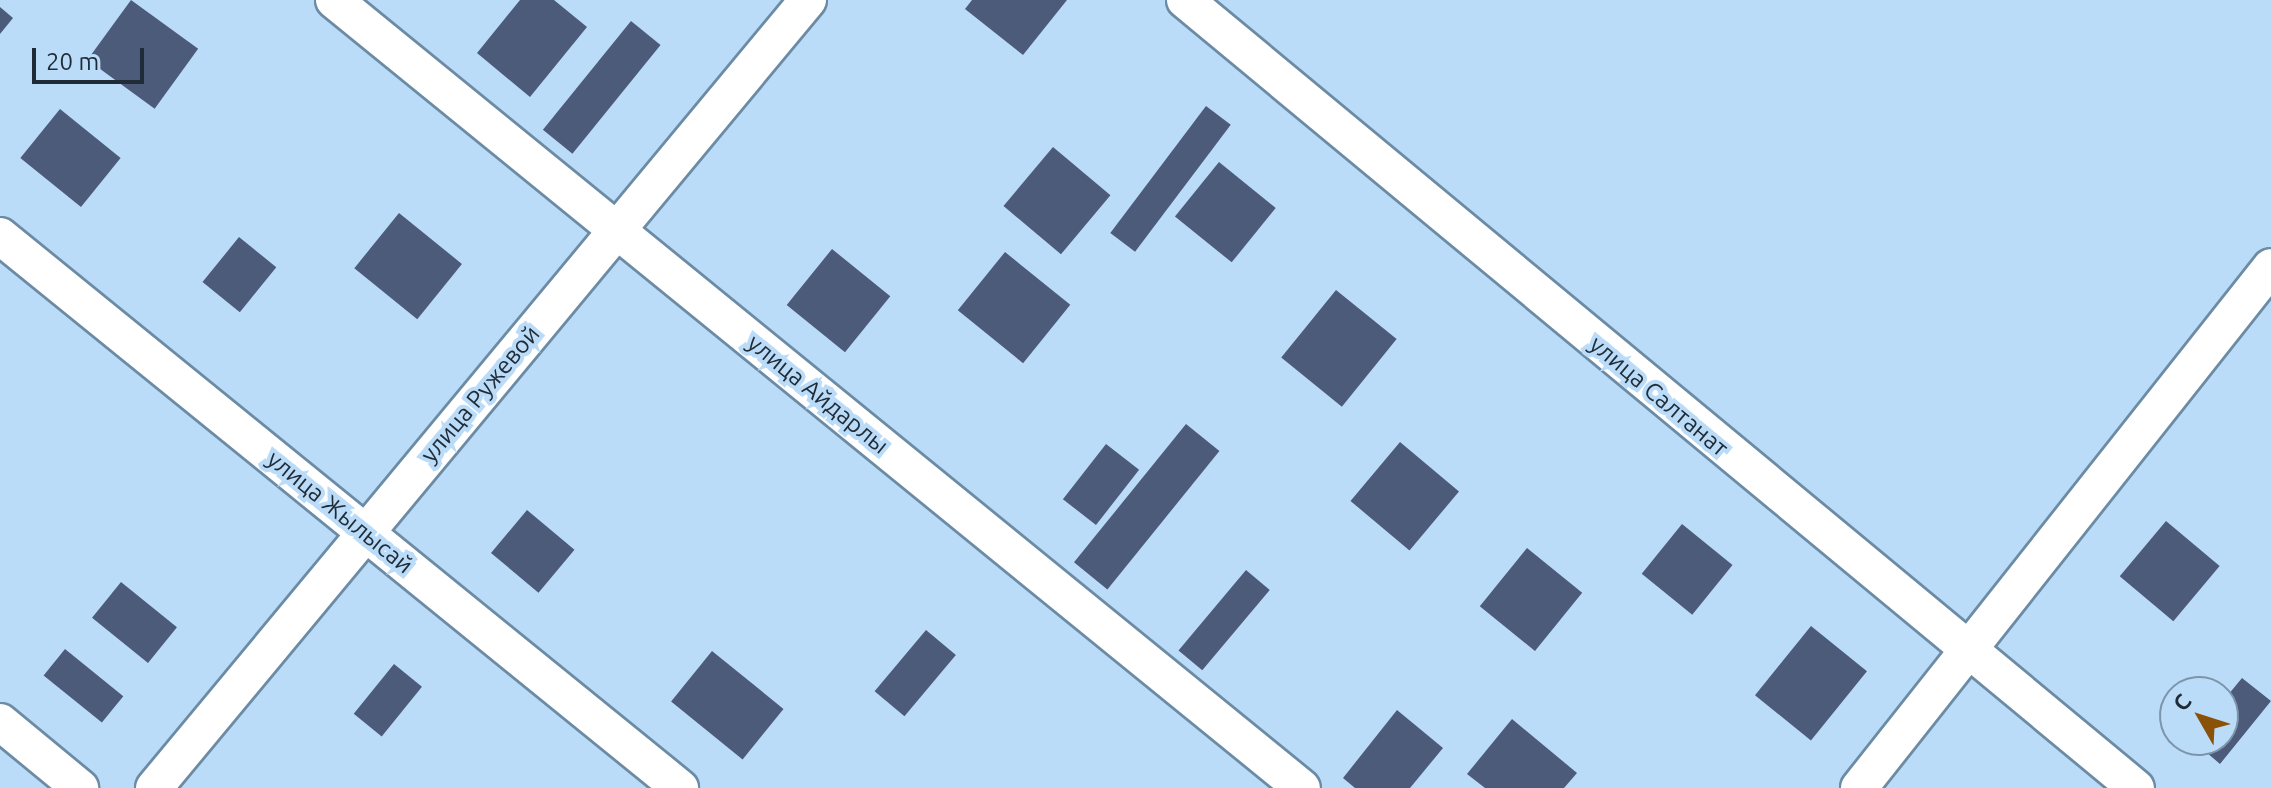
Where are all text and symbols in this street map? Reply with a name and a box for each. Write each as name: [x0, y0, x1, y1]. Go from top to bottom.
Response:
scale bar: [36, 32, 148, 82]
text: 20 m: [46, 48, 99, 75]
street label: улица Ружевой: [414, 320, 546, 468]
street label: улица Айдарлы: [742, 328, 894, 460]
street label: улица Салтанат: [1584, 330, 1734, 462]
street label: улица Жылысай: [261, 444, 419, 580]
north arrow: [2159, 676, 2239, 756]
text: С: [2167, 689, 2196, 715]

